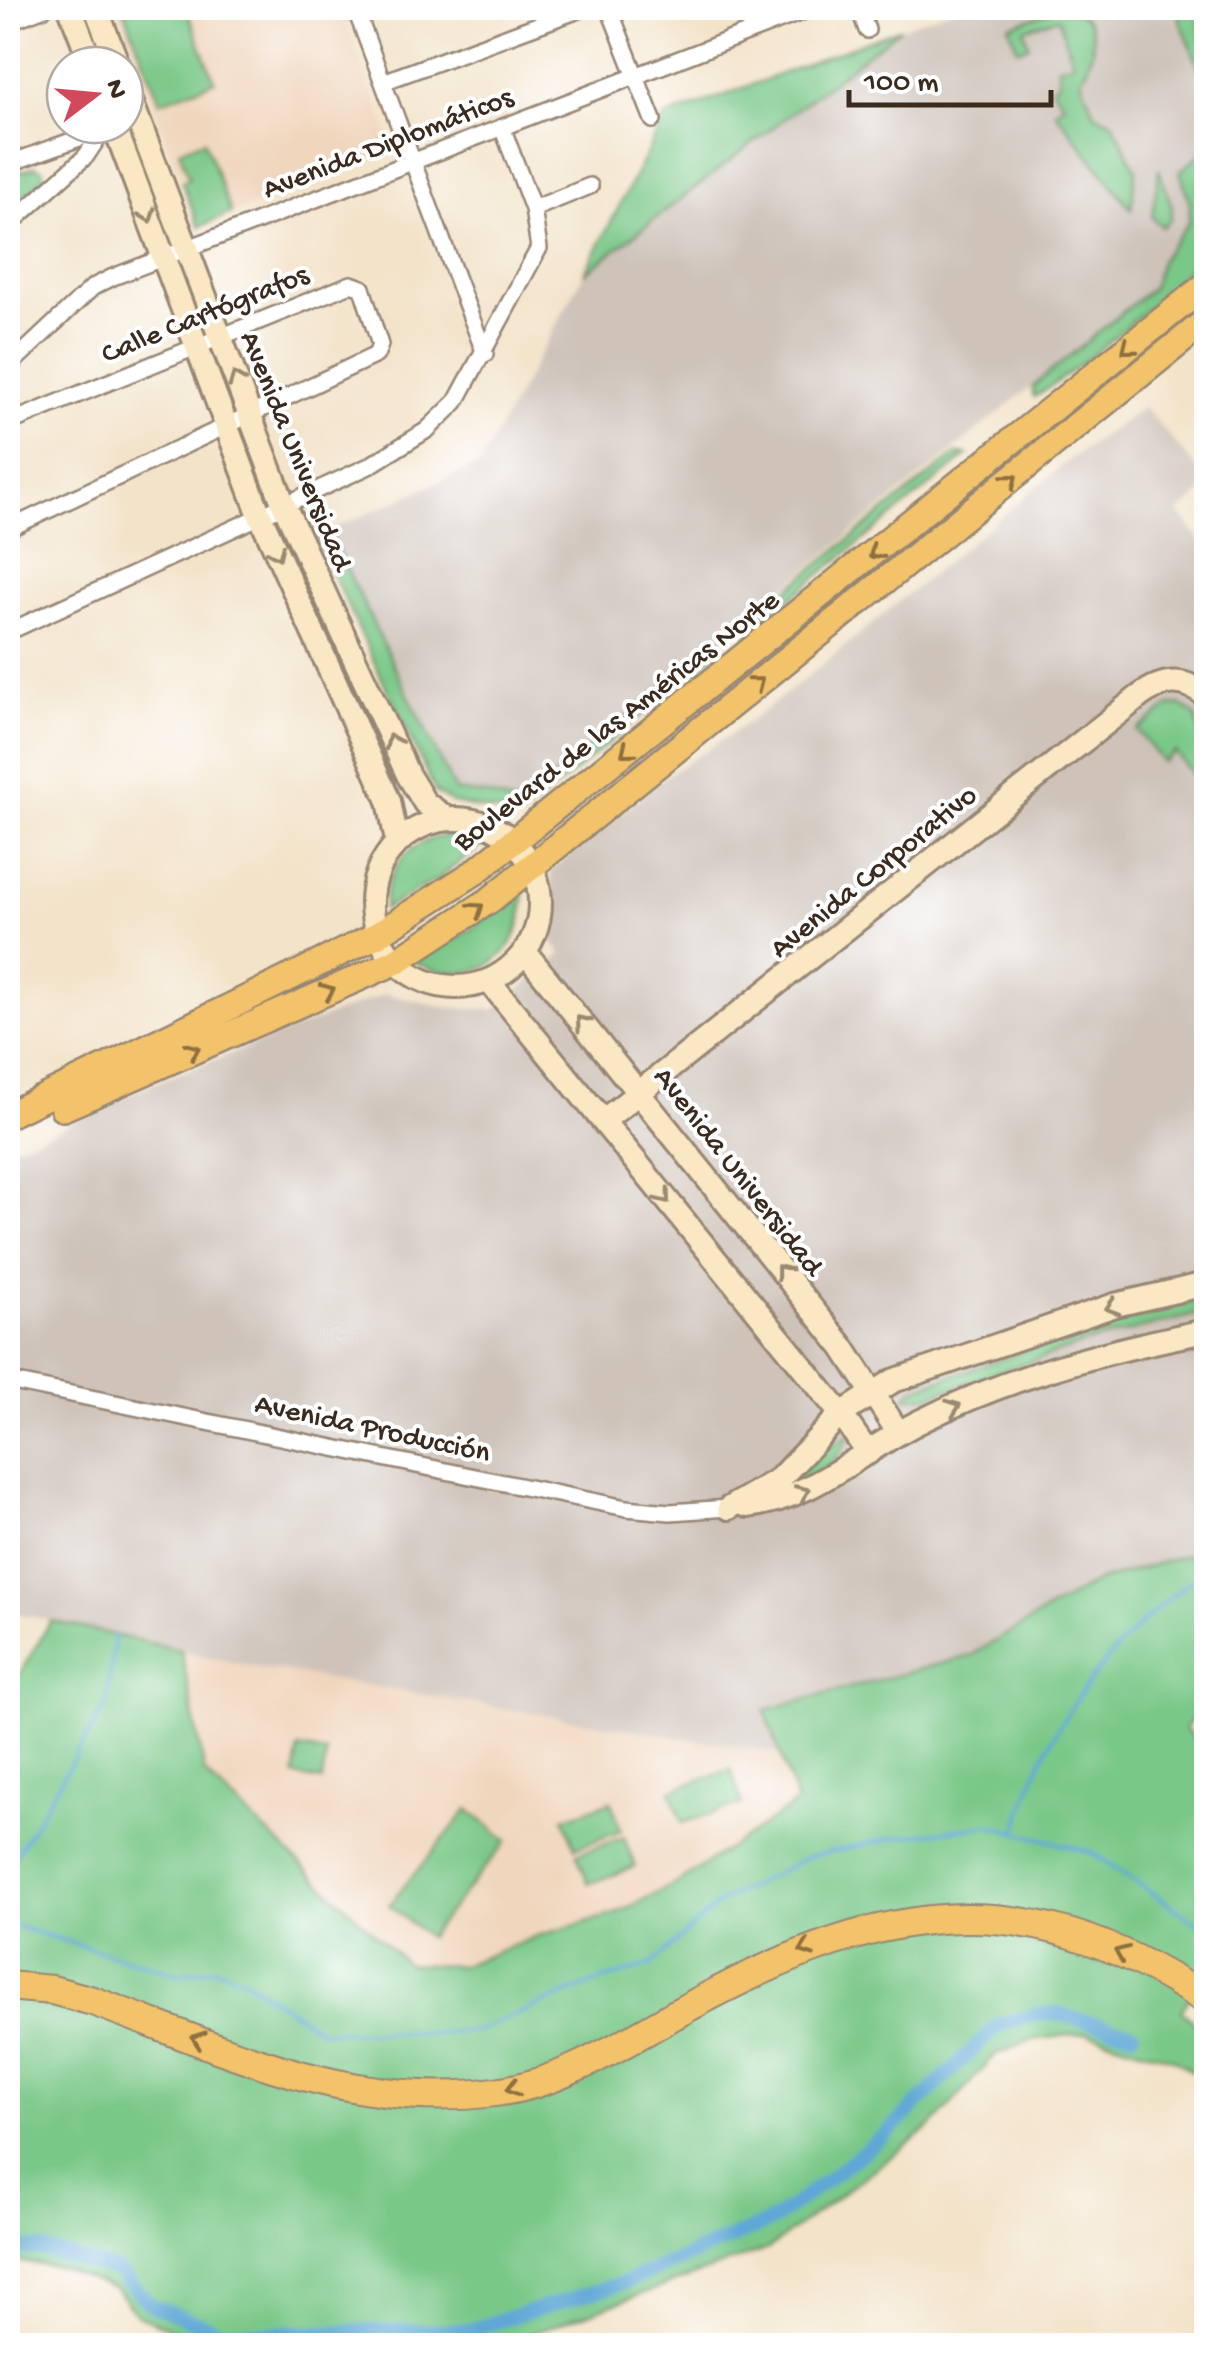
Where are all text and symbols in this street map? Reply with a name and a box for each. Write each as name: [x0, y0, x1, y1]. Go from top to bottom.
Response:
north arrow: [45, 45, 145, 145]
scale bar: [849, 45, 1052, 107]
text: 100 m: [863, 67, 939, 102]
text: N: [96, 76, 133, 103]
street label: Avenida Diplomáticos: [259, 81, 519, 209]
one-way arrow: [136, 207, 157, 224]
street label: Calle Cartógrafos: [97, 258, 315, 374]
street label: Avenida Universidad: [230, 327, 359, 579]
one-way arrow: [1121, 337, 1139, 354]
one-way arrow: [227, 371, 248, 388]
one-way arrow: [999, 474, 1017, 492]
one-way arrow: [869, 541, 887, 559]
one-way arrow: [265, 543, 285, 561]
street label: Boulevard de las Américas Norte: [447, 584, 788, 861]
one-way arrow: [746, 678, 764, 695]
one-way arrow: [384, 734, 404, 752]
one-way arrow: [620, 739, 638, 757]
street label: Avenida Corporativo: [764, 779, 985, 968]
one-way arrow: [465, 903, 484, 921]
one-way arrow: [318, 983, 336, 1003]
one-way arrow: [576, 1015, 594, 1034]
one-way arrow: [183, 1042, 201, 1062]
street label: Avenida Universidad: [644, 1061, 830, 1286]
one-way arrow: [652, 1186, 670, 1204]
one-way arrow: [776, 1264, 794, 1282]
one-way arrow: [1104, 1295, 1121, 1316]
street label: Avenida Producción: [251, 1388, 493, 1472]
one-way arrow: [944, 1399, 961, 1419]
one-way arrow: [793, 1484, 811, 1504]
one-way arrow: [798, 1937, 815, 1957]
one-way arrow: [1113, 1945, 1131, 1965]
one-way arrow: [190, 2030, 207, 2051]
one-way arrow: [505, 2076, 522, 2097]

